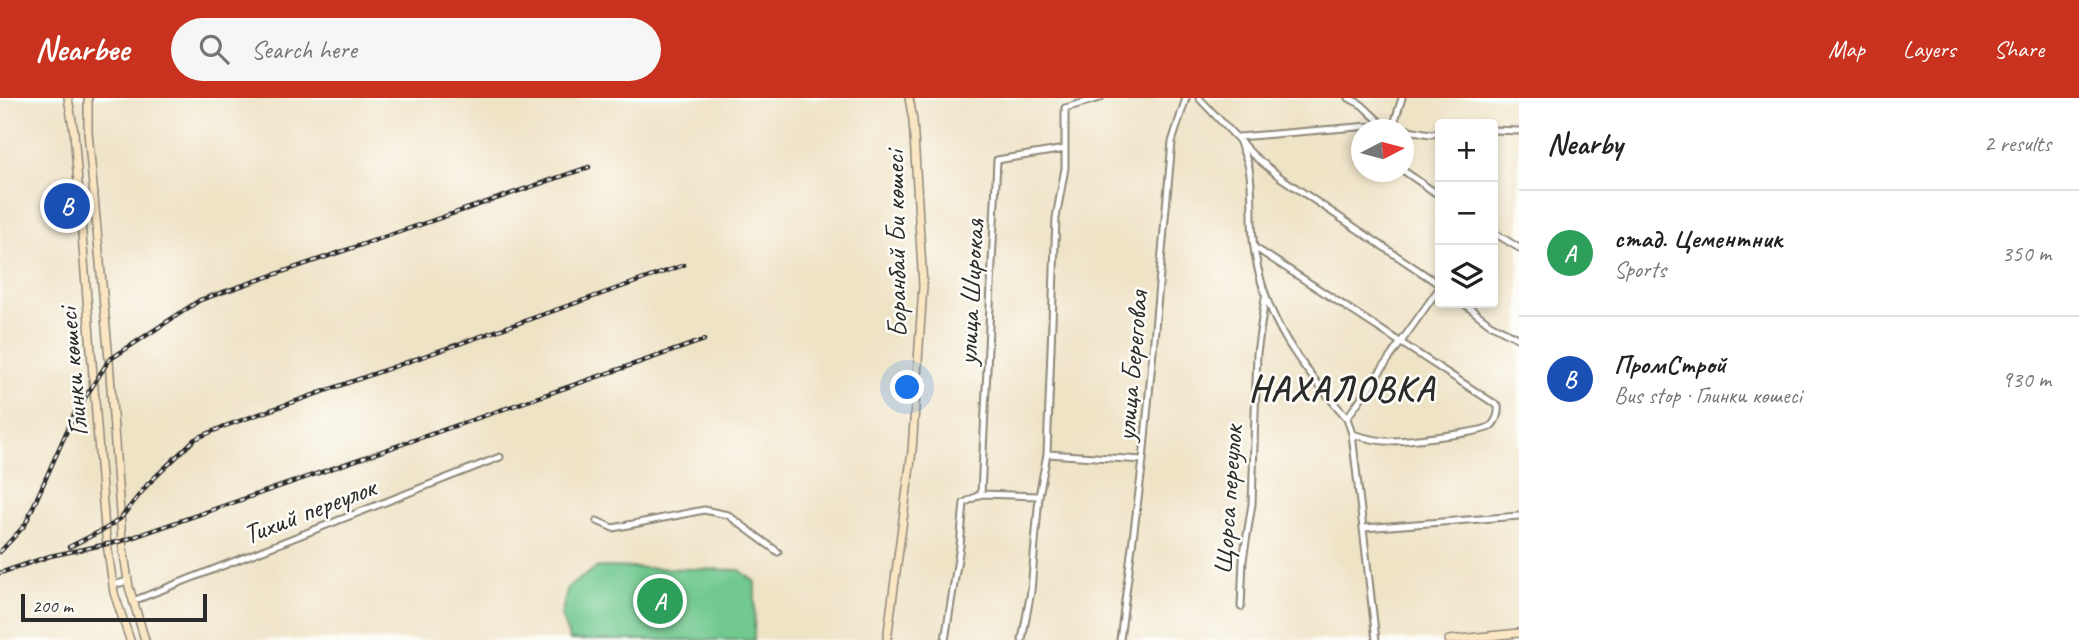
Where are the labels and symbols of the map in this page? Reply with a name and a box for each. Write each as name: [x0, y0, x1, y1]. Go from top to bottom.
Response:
north arrow: [1351, 119, 1414, 182]
street label: Боранбай Би көшесі: [876, 146, 915, 338]
pin: B: [44, 180, 90, 232]
street label: улица Широкая: [949, 217, 992, 368]
street label: улица Береговая: [1107, 287, 1156, 444]
street label: Глинки көшесі: [49, 302, 96, 438]
district label: НАХАЛОВКА: [1249, 366, 1435, 411]
your location: [890, 370, 924, 404]
street label: Щорса переулок: [1205, 422, 1250, 575]
street label: Тихий переулок: [238, 468, 383, 552]
pin: A: [637, 575, 683, 627]
scale bar: [21, 591, 206, 623]

